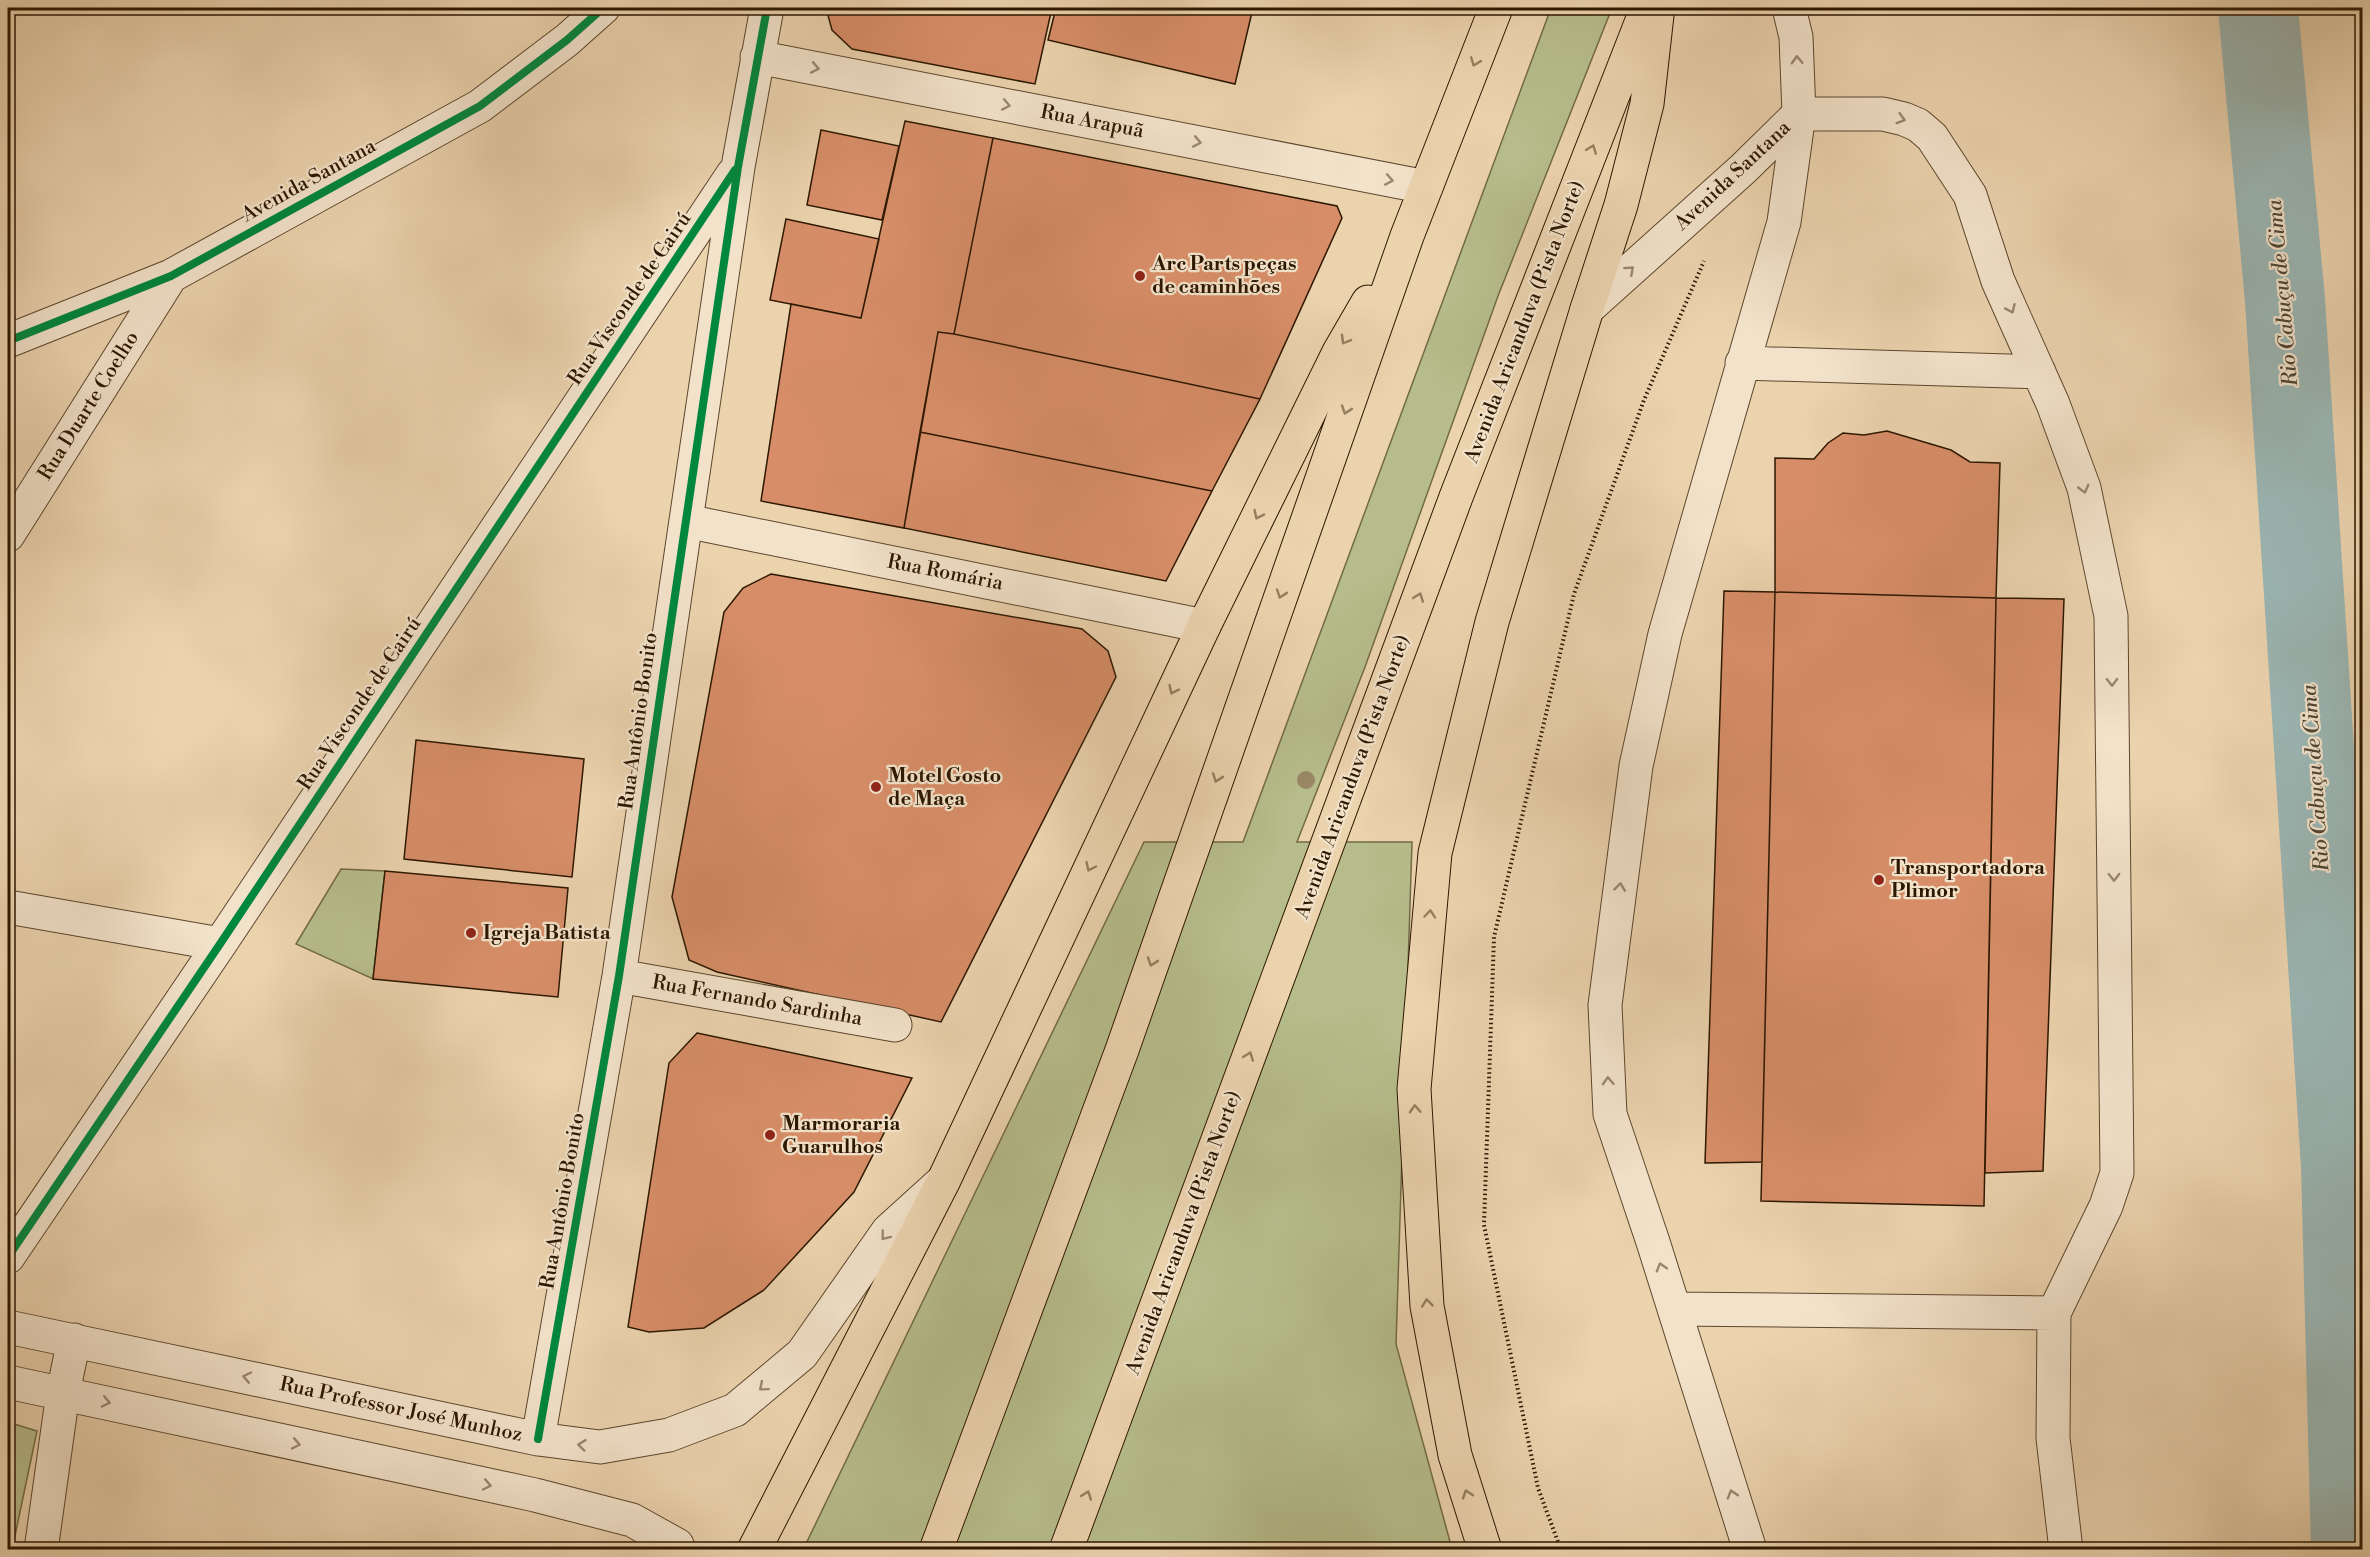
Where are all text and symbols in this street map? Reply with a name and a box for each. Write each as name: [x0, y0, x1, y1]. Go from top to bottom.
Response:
one-way arrow: [1469, 56, 1482, 67]
one-way arrow: [1791, 56, 1804, 65]
one-way arrow: [809, 61, 819, 74]
one-way arrow: [1001, 98, 1011, 111]
street label: Rua Arapuã: [1038, 100, 1147, 144]
one-way arrow: [1895, 112, 1906, 124]
street label: Avenida Santana: [1669, 115, 1797, 237]
street label: Avenida Santana: [237, 133, 381, 229]
one-way arrow: [1192, 135, 1202, 148]
one-way arrow: [1585, 145, 1597, 156]
one-way arrow: [1384, 173, 1394, 186]
street label: Avenida Aricanduva (Pista Norte): [1459, 177, 1590, 468]
water label: Rio Cabuçu de Cima: [2262, 198, 2304, 389]
street label: Rua Visconde de Cairú: [563, 207, 698, 390]
place label: Arc Parts peças de caminhões: [1151, 252, 1297, 300]
one-way arrow: [1623, 266, 1634, 277]
marker: Arc Parts peças de caminhões: [1133, 269, 1147, 283]
one-way arrow: [2004, 302, 2016, 313]
street label: Rua Duarte Coelho: [33, 327, 145, 485]
one-way arrow: [1341, 334, 1353, 345]
one-way arrow: [1340, 404, 1353, 415]
one-way arrow: [2076, 484, 2089, 494]
one-way arrow: [1254, 508, 1266, 519]
street label: Rua Romária: [885, 549, 1006, 597]
one-way arrow: [1276, 588, 1289, 599]
one-way arrow: [1412, 593, 1425, 603]
street label: Rua Visconde de Cairú: [293, 612, 428, 795]
street label: Rua Antônio Bonito: [614, 631, 664, 811]
street label: Avenida Aricanduva (Pista Norte): [1290, 632, 1416, 923]
one-way arrow: [2105, 677, 2118, 686]
water label: Rio Cabuçu de Cima: [2296, 683, 2336, 873]
one-way arrow: [1169, 684, 1181, 695]
place label: Motel Gosto de Maça: [888, 764, 1001, 812]
one-way arrow: [1211, 772, 1224, 783]
marker: Motel Gosto de Maça: [869, 780, 883, 794]
place label: Transportadora Plimor: [1891, 856, 2045, 904]
one-way arrow: [1086, 860, 1098, 871]
one-way arrow: [2108, 872, 2120, 881]
marker: Transportadora Plimor: [1872, 873, 1886, 887]
one-way arrow: [1614, 882, 1626, 892]
one-way arrow: [1423, 910, 1436, 919]
place label: Igreja Batista: [483, 921, 611, 946]
marker: Igreja Batista: [464, 926, 478, 940]
one-way arrow: [1147, 956, 1160, 967]
street label: Rua Fernando Sardinha: [650, 970, 865, 1032]
one-way arrow: [1242, 1051, 1255, 1062]
one-way arrow: [1602, 1076, 1615, 1085]
street label: Avenida Aricanduva (Pista Norte): [1121, 1088, 1247, 1379]
one-way arrow: [1409, 1104, 1422, 1113]
street label: Rua Antônio Bonito: [535, 1111, 591, 1291]
place label: Marmoraria Guarulhos: [782, 1112, 900, 1160]
marker: Marmoraria Guarulhos: [763, 1128, 777, 1142]
one-way arrow: [881, 1229, 892, 1240]
one-way arrow: [1656, 1263, 1668, 1273]
one-way arrow: [1421, 1299, 1434, 1308]
one-way arrow: [243, 1371, 253, 1384]
street label: Rua Professor José Munhoz: [277, 1372, 525, 1448]
one-way arrow: [759, 1380, 770, 1391]
one-way arrow: [101, 1395, 111, 1408]
one-way arrow: [291, 1436, 301, 1449]
one-way arrow: [578, 1439, 587, 1451]
one-way arrow: [482, 1478, 492, 1491]
one-way arrow: [1462, 1489, 1474, 1500]
one-way arrow: [1727, 1489, 1739, 1500]
one-way arrow: [1079, 1490, 1092, 1500]

